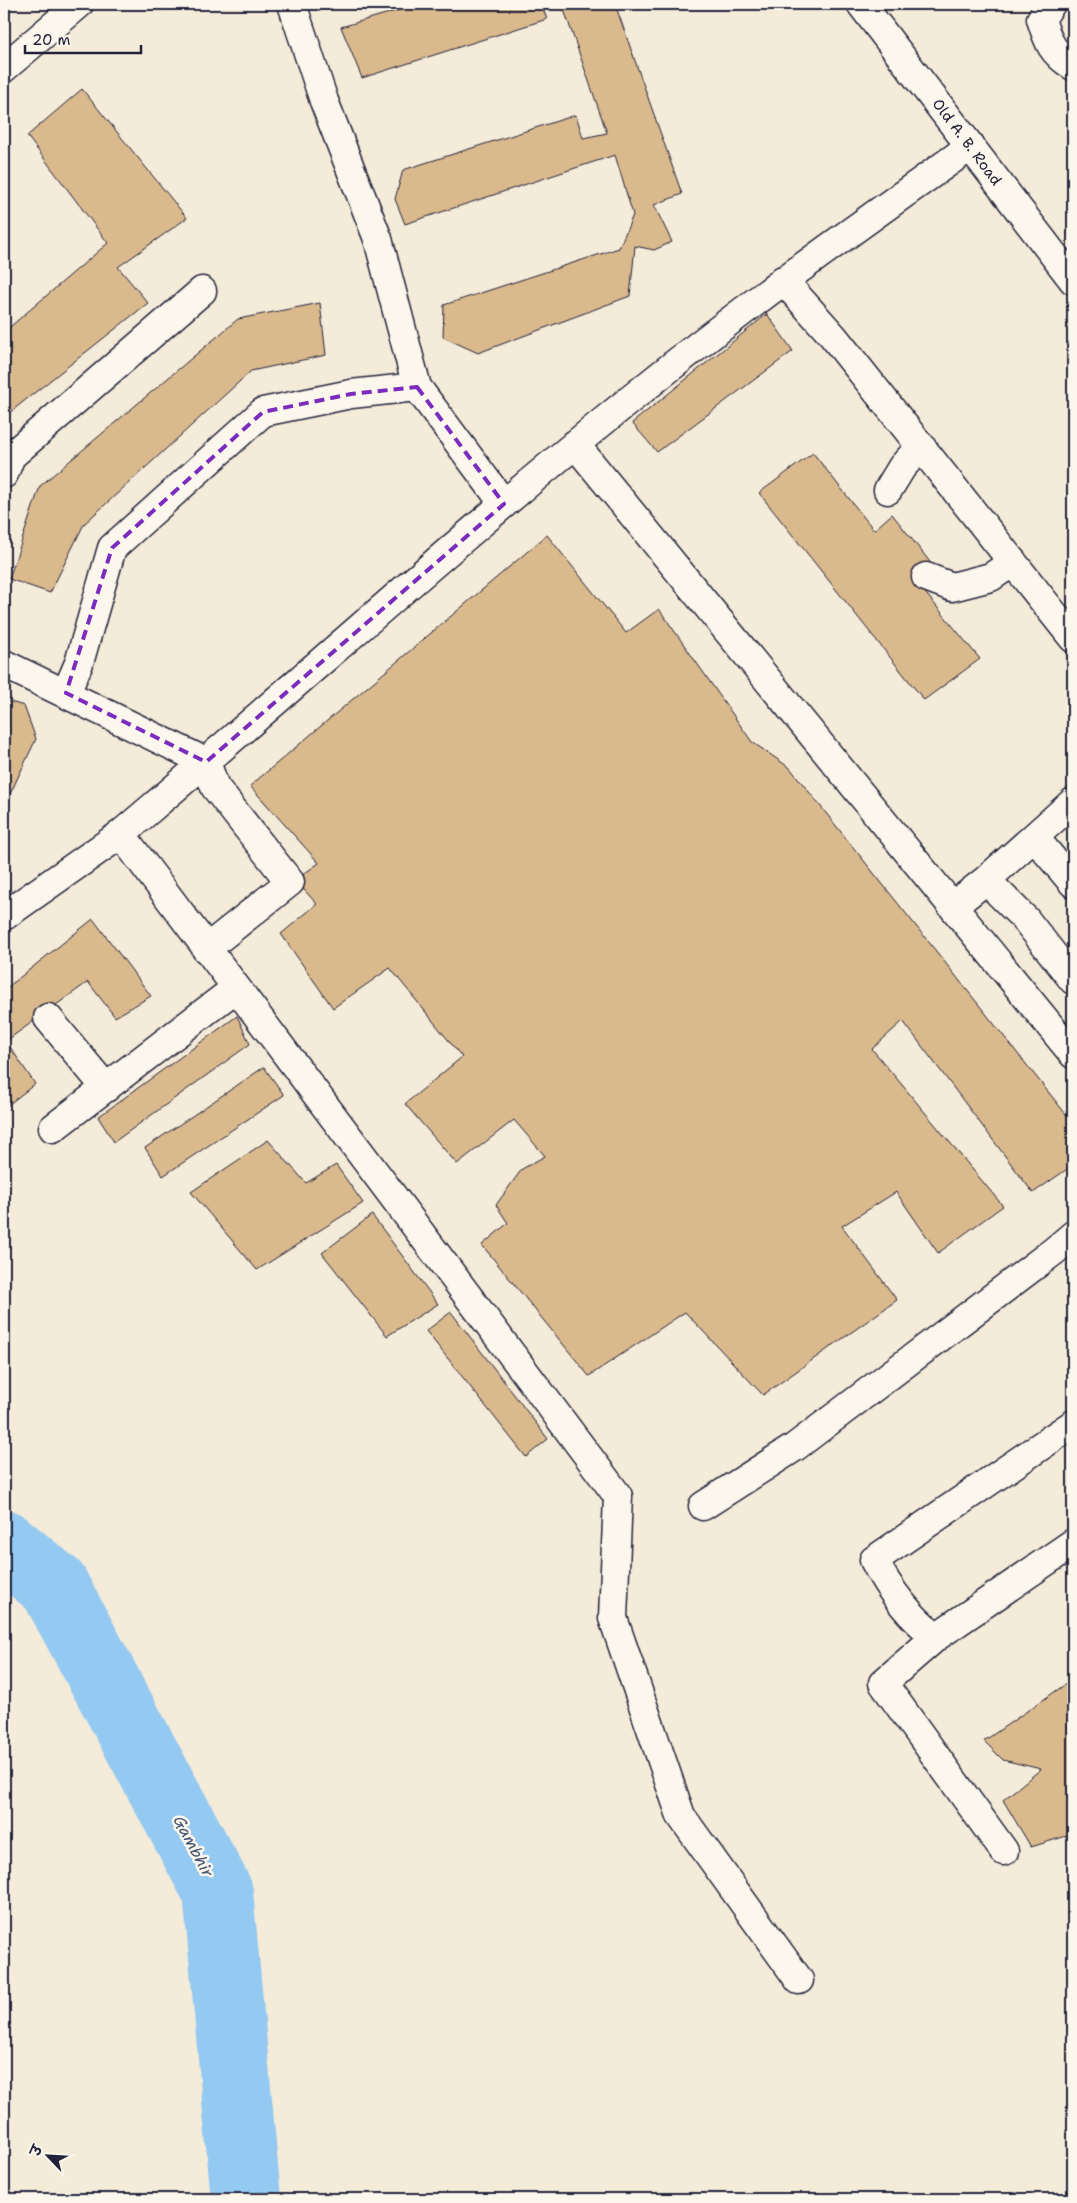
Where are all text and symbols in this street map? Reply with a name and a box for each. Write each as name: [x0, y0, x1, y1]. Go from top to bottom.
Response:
scale bar: [25, 22, 141, 54]
text: 20 m: [32, 30, 71, 50]
street label: Old A. B. Road: [928, 94, 1007, 190]
water label: Gambhir: [169, 1812, 219, 1881]
north arrow: [22, 2130, 72, 2180]
text: उ: [25, 2141, 47, 2160]

